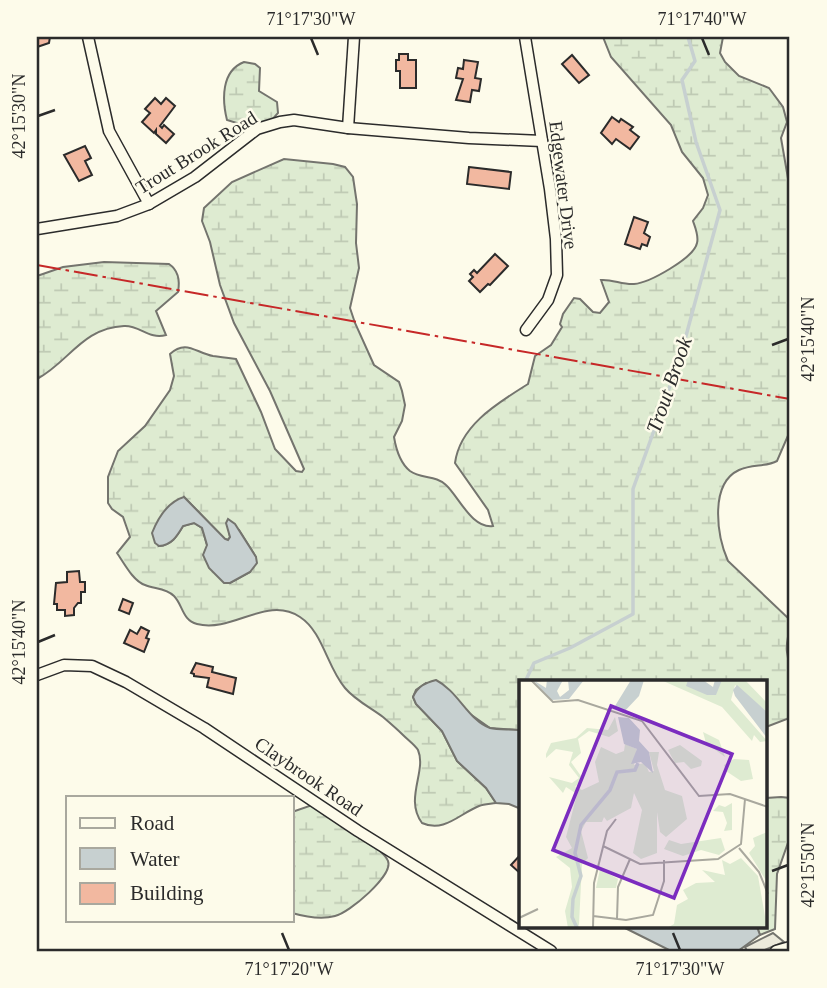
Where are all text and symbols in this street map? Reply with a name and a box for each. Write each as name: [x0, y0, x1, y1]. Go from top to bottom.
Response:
text: 71°17'30"W: [267, 9, 355, 29]
text: 71°17'40"W: [658, 9, 746, 29]
text: 42°15'30"N: [9, 74, 29, 158]
street label: Trout Brook Road: [132, 107, 261, 198]
street label: Edgewater Drive: [545, 120, 582, 250]
text: 42°15'40"N: [798, 297, 818, 381]
water label: Trout Brook: [641, 333, 697, 436]
text: 42°15'40"N: [9, 600, 29, 684]
inset map: [519, 680, 768, 928]
street label: Claybrook Road: [251, 733, 367, 820]
legend: [66, 796, 294, 922]
text: Road: [130, 811, 175, 835]
text: 42°15'50"N: [798, 823, 818, 907]
text: Water: [130, 847, 180, 871]
text: Building: [130, 881, 204, 905]
text: 71°17'20"W: [245, 959, 333, 979]
text: 71°17'30"W: [636, 959, 724, 979]

